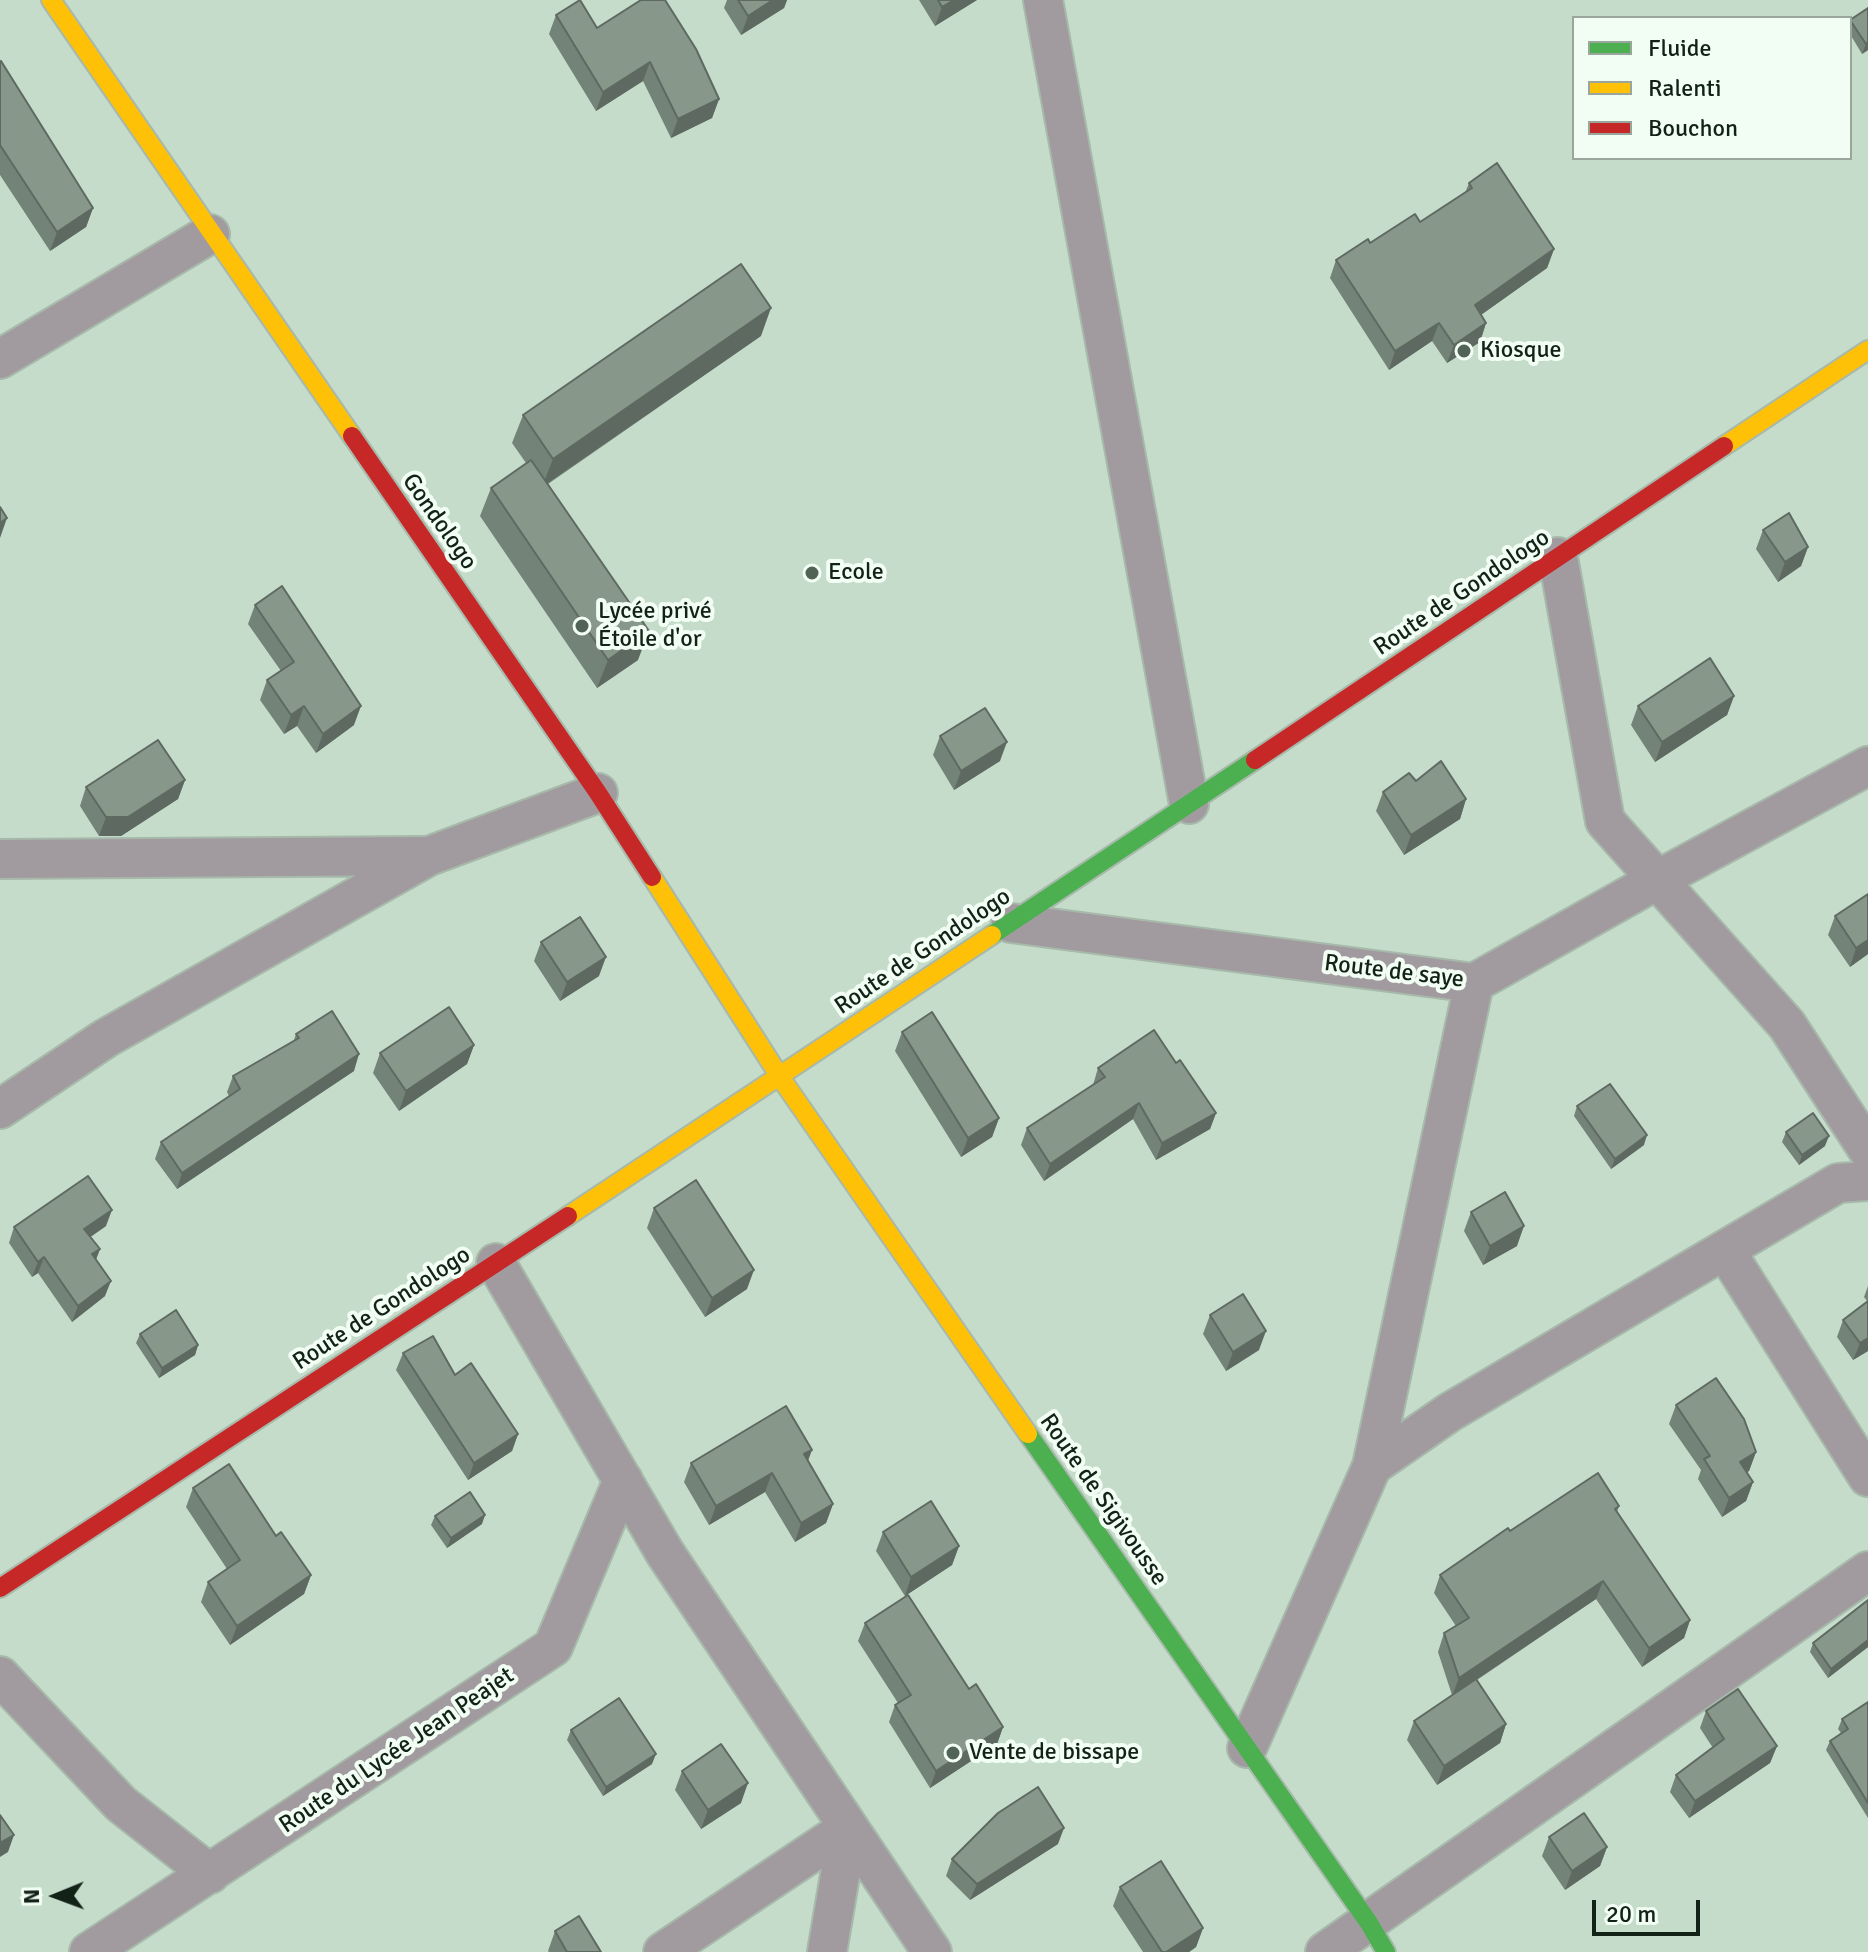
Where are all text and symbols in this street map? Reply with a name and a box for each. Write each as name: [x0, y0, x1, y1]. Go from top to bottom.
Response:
legend: [1572, 16, 1852, 160]
text: Fluide: [1648, 33, 1712, 63]
text: Ralenti: [1648, 73, 1721, 103]
text: Bouchon: [1648, 113, 1738, 143]
place label: Kiosque: [1480, 337, 1562, 365]
marker: Kiosque: [1455, 342, 1473, 360]
street label: Gondologo: [395, 468, 483, 576]
street label: Route de Gondologo: [1369, 524, 1555, 662]
place label: Ecole: [828, 559, 884, 587]
marker: Ecole: [803, 564, 821, 582]
place label: Lycée privé Étoile d'or: [598, 598, 712, 654]
marker: Lycée privé Étoile d'or: [573, 617, 591, 635]
street label: Route de Gondologo: [830, 883, 1016, 1021]
street label: Route de saye: [1323, 949, 1465, 995]
street label: Route de Gondologo: [288, 1241, 476, 1377]
street label: Route de Sigivousse: [1033, 1409, 1173, 1591]
street label: Route du Lycée Jean Peajet: [274, 1662, 520, 1840]
place label: Vente de bissape: [969, 1739, 1139, 1767]
marker: Vente de bissape: [944, 1744, 962, 1762]
north arrow: [16, 1856, 96, 1936]
scale bar: [1596, 1884, 1704, 1934]
text: N: [18, 1889, 45, 1904]
text: 20 m: [1606, 1899, 1656, 1929]

